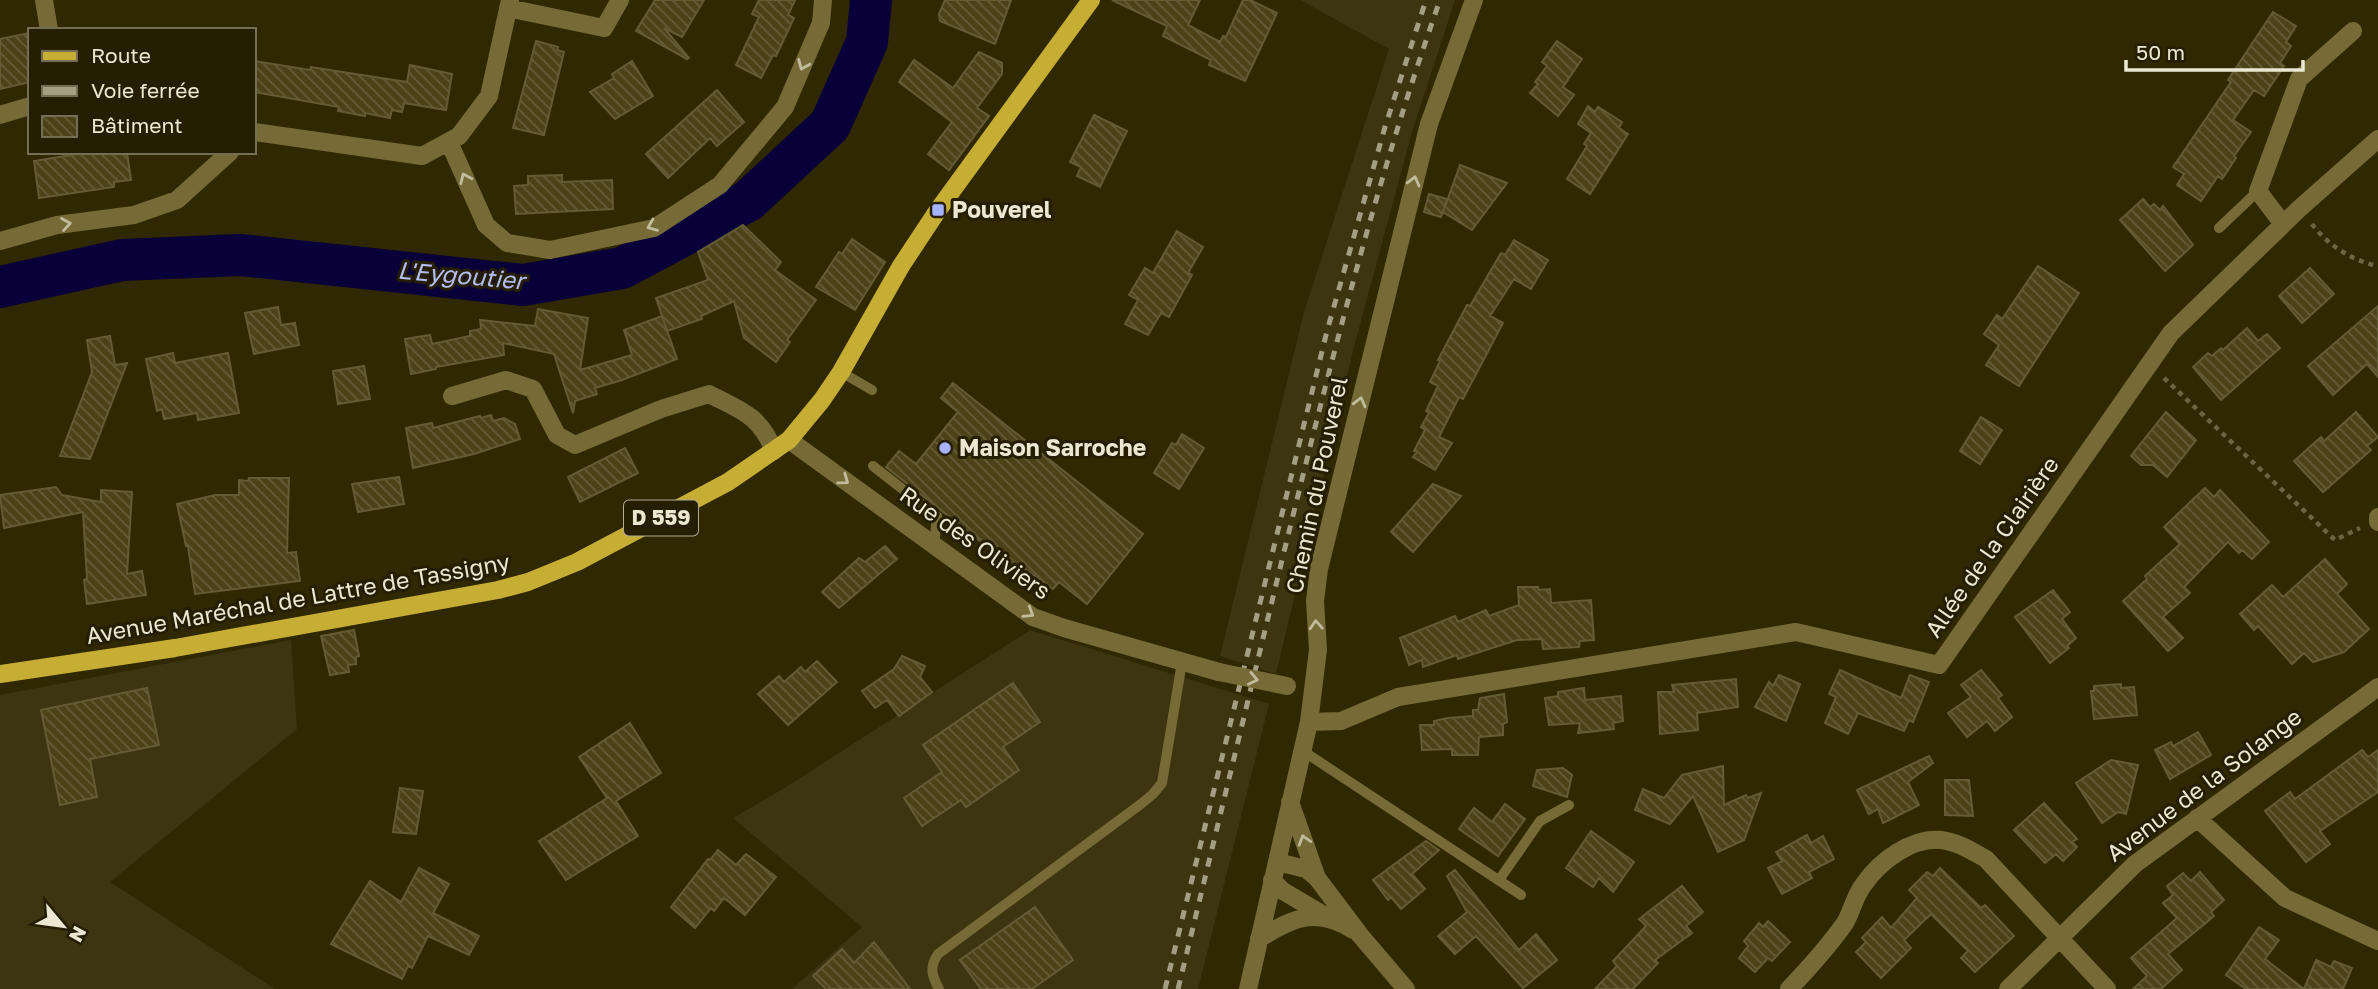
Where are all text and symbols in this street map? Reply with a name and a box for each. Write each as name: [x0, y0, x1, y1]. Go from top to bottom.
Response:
legend: [28, 28, 256, 154]
scale bar: [2126, 28, 2303, 72]
text: 50 m: [2136, 39, 2185, 65]
text: Route: [91, 42, 151, 68]
one-way arrow: [797, 57, 811, 70]
text: Voie ferrée: [91, 77, 200, 103]
text: Bâtiment: [91, 112, 183, 138]
one-way arrow: [459, 173, 473, 186]
one-way arrow: [1406, 175, 1420, 187]
place label: Pouverel: [952, 195, 1052, 223]
marker: Pouverel: [930, 202, 946, 218]
one-way arrow: [60, 217, 72, 232]
one-way arrow: [647, 218, 659, 232]
water label: L'Eygoutier: [397, 255, 529, 296]
street label: Chemin du Pouverel: [1279, 374, 1353, 596]
one-way arrow: [1351, 396, 1366, 408]
place label: Maison Sarroche: [959, 433, 1146, 461]
marker: Maison Sarroche: [937, 440, 953, 456]
street label: Allée de la Clairière: [1918, 451, 2064, 642]
one-way arrow: [837, 472, 849, 484]
street label: Rue des Oliviers: [895, 480, 1056, 605]
road number: D 559: [624, 500, 698, 536]
street label: Avenue Maréchal de Lattre de Tassigny: [84, 547, 512, 649]
one-way arrow: [1021, 605, 1034, 618]
one-way arrow: [1309, 619, 1324, 630]
one-way arrow: [1247, 671, 1259, 686]
street label: Avenue de la Solange: [2100, 702, 2306, 867]
one-way arrow: [1297, 834, 1312, 846]
north arrow: [28, 891, 98, 961]
text: N: [65, 923, 92, 946]

